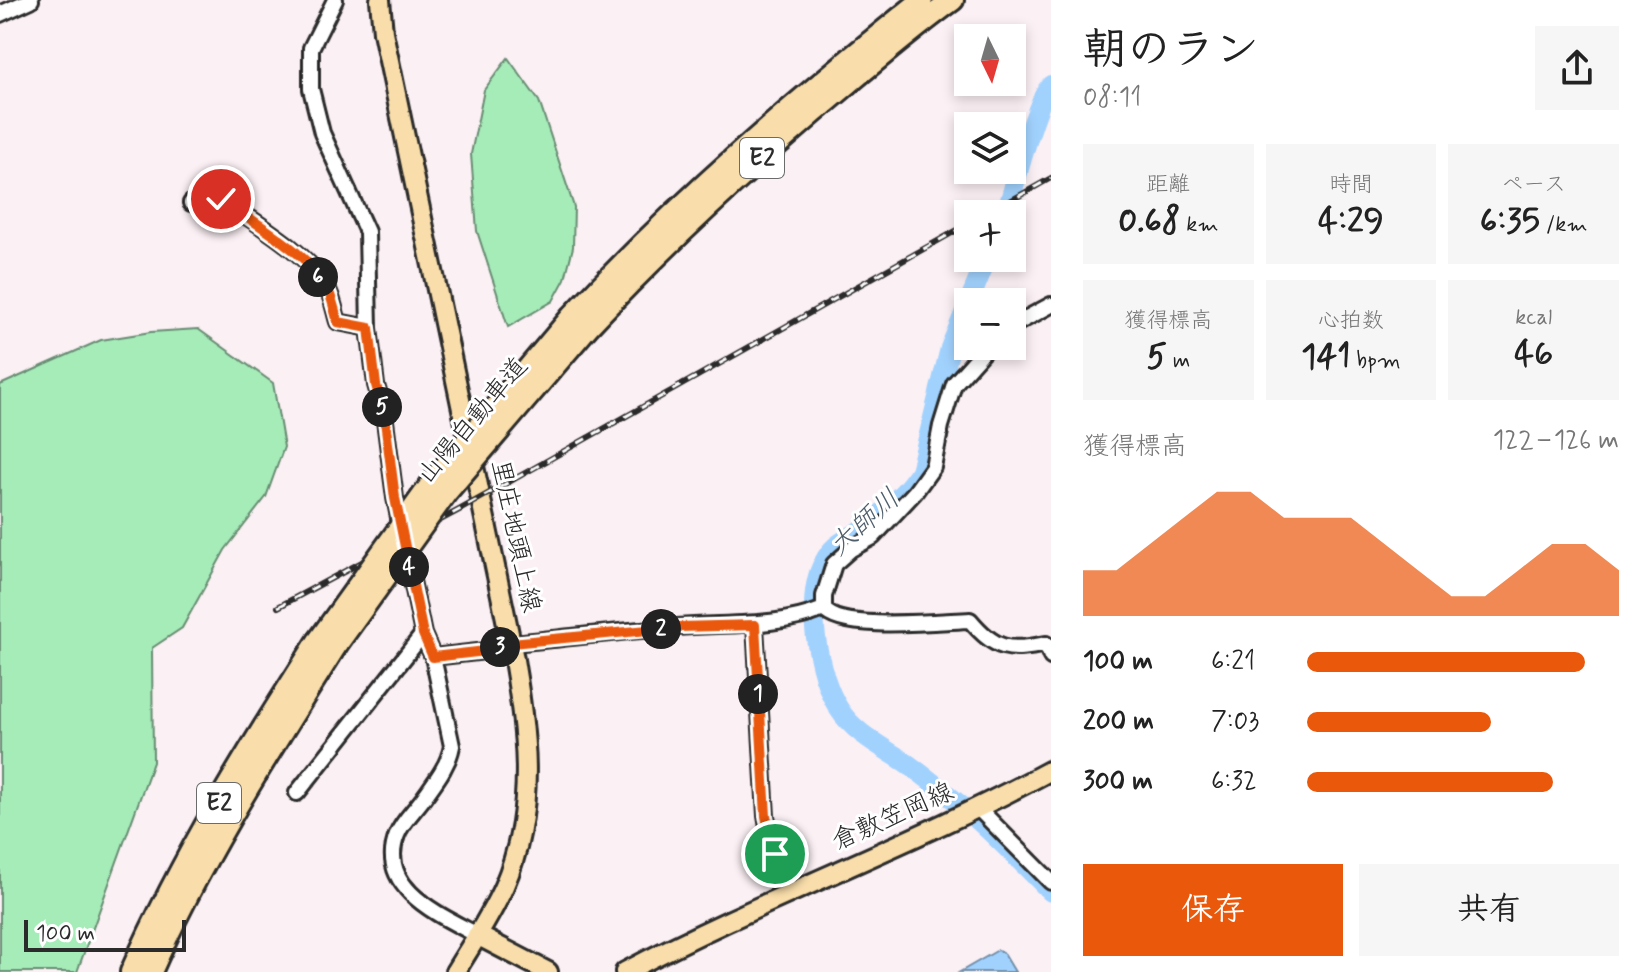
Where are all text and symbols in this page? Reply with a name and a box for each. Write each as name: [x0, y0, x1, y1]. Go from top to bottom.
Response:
text: 朝のラン: [1083, 22, 1259, 80]
north arrow: [954, 24, 1026, 96]
map controls: [954, 24, 1026, 360]
button: share: [1535, 26, 1619, 110]
text: 08:11: [1083, 81, 1142, 115]
button: layers: [954, 112, 1026, 184]
road number: E2: [740, 138, 784, 178]
pin: [187, 165, 255, 233]
text: 距離: [1146, 171, 1190, 199]
text: 時間: [1329, 171, 1373, 199]
text: ペース: [1501, 171, 1566, 199]
icon: check: [199, 177, 243, 221]
text: 0.68: [1118, 199, 1180, 244]
text: 4:29: [1318, 199, 1384, 244]
text: 6:35: [1480, 199, 1540, 244]
button: +: [954, 200, 1026, 272]
text: km: [1180, 211, 1218, 239]
text: /km: [1540, 211, 1587, 239]
pin: 6: [298, 257, 338, 297]
text: 6: [312, 263, 324, 291]
button: −: [954, 288, 1026, 360]
text: kcal: [1515, 304, 1552, 332]
text: 獲得標高: [1124, 307, 1212, 335]
text: 心拍数: [1318, 307, 1384, 335]
text: 46: [1514, 332, 1553, 377]
text: 5: [1146, 335, 1167, 380]
text: 141: [1301, 335, 1350, 380]
text: m: [1167, 347, 1190, 375]
text: bpm: [1350, 347, 1401, 375]
street label: 山陽自動車道: [410, 350, 536, 492]
pin: 5: [362, 387, 402, 427]
text: 5: [375, 393, 389, 421]
text: 122–126 m: [1493, 424, 1619, 458]
text: 獲得標高: [1083, 430, 1187, 464]
street label: 里庄地頭上線: [482, 456, 548, 616]
water label: 大師川: [821, 481, 909, 565]
pin: 4: [389, 547, 429, 587]
text: 4: [403, 553, 415, 581]
pin: 2: [641, 609, 681, 649]
text: 2: [656, 615, 666, 643]
pin: 3: [480, 627, 520, 667]
text: 3: [495, 633, 505, 661]
text: 100 m: [1083, 645, 1153, 679]
text: 6:21: [1211, 645, 1255, 679]
pin: 1: [738, 674, 778, 714]
text: 1: [753, 680, 763, 708]
text: 200 m: [1083, 705, 1154, 739]
text: 7:03: [1211, 705, 1259, 739]
text: 300 m: [1083, 765, 1153, 799]
text: 6:32: [1211, 765, 1257, 799]
street label: 倉敷笠岡線: [827, 775, 959, 859]
road number: E2: [197, 783, 241, 823]
pin: [741, 820, 809, 888]
icon: arrive: [753, 832, 797, 876]
button: 保存: [1083, 864, 1343, 956]
button: 共有: [1359, 864, 1619, 956]
scale bar: [24, 916, 186, 952]
text: 100 m: [36, 920, 95, 948]

